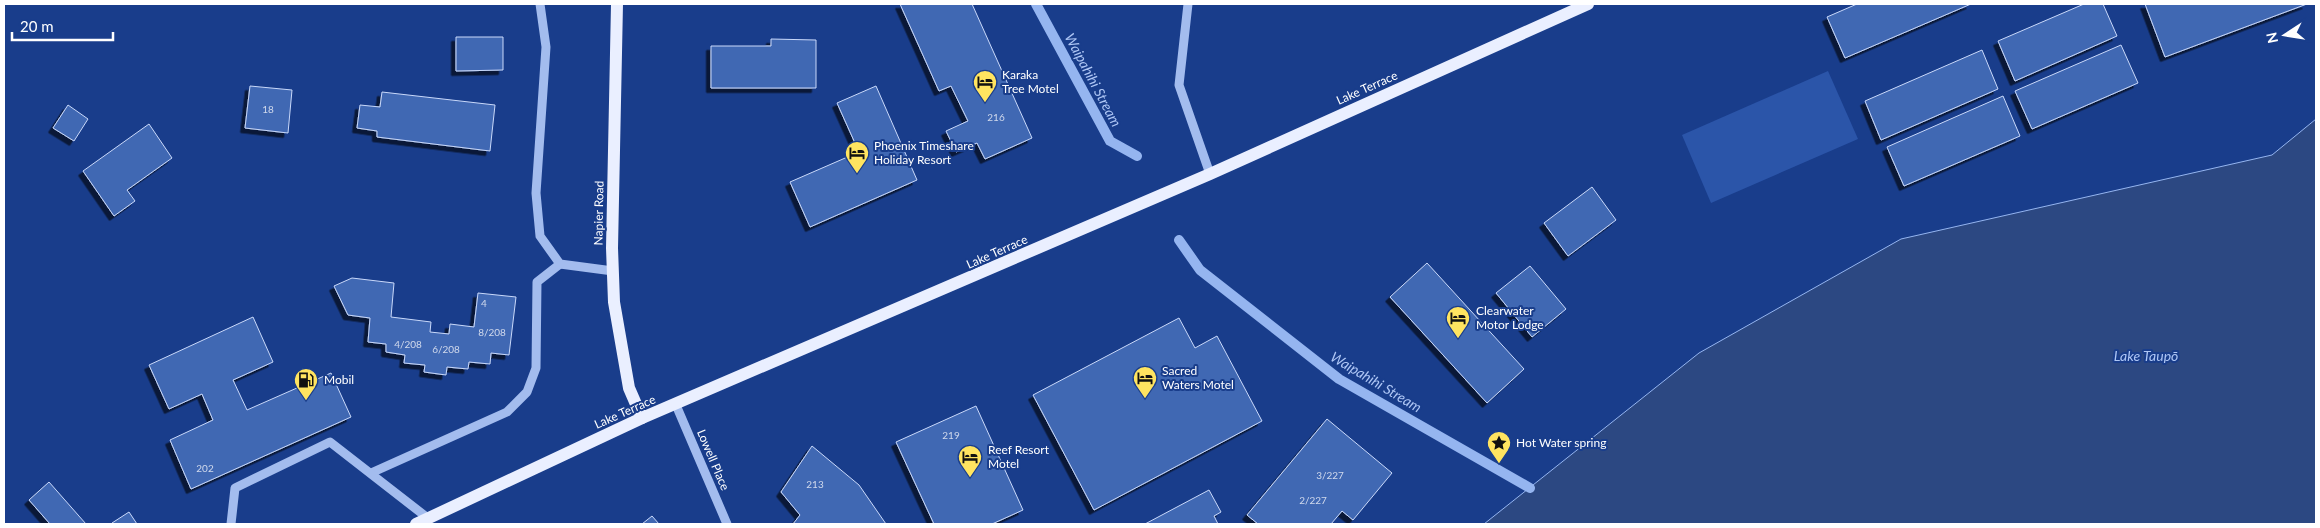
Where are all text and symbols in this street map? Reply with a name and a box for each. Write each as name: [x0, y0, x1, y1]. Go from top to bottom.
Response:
scale bar: [12, 10, 114, 42]
north arrow: [2260, 10, 2310, 60]
text: 20 m: [20, 17, 54, 35]
water label: Waipahihi Stream: [1062, 30, 1125, 129]
text: N: [2262, 31, 2281, 45]
place label: Karaka Tree Motel: [1002, 67, 1059, 96]
street label: Lake Terrace: [1334, 67, 1400, 108]
hotel icon: Karaka Tree Motel: [972, 69, 998, 103]
house number: 18: [262, 103, 274, 115]
house number: 216: [987, 111, 1005, 123]
place label: Phoenix Timeshare Holiday Resort: [874, 138, 974, 167]
hotel icon: Phoenix Timeshare Holiday Resort: [844, 140, 870, 174]
street label: Napier Road: [590, 181, 607, 245]
street label: Lake Terrace: [964, 231, 1030, 272]
house number: 4: [481, 297, 487, 309]
place label: Clearwater Motor Lodge: [1476, 303, 1544, 332]
hotel icon: Clearwater Motor Lodge: [1445, 305, 1471, 339]
house number: 8/208: [478, 326, 506, 338]
house number: 4/208: [394, 338, 422, 350]
house number: 6/208: [432, 343, 460, 355]
water label: Lake Taupō: [2114, 347, 2178, 364]
water label: Waipahihi Stream: [1328, 348, 1425, 415]
place label: Sacred Waters Motel: [1162, 363, 1234, 392]
hotel icon: Sacred Waters Motel: [1132, 365, 1158, 399]
fuel station icon: Mobil: [293, 367, 319, 401]
place label: Mobil: [324, 372, 354, 387]
street label: Lake Terrace: [592, 391, 658, 432]
street label: Lowell Place: [694, 427, 733, 493]
house number: 219: [942, 429, 960, 441]
place icon: Hot Water spring: [1486, 430, 1512, 464]
place label: Hot Water spring: [1516, 435, 1606, 450]
place label: Reef Resort Motel: [988, 442, 1050, 471]
hotel icon: Reef Resort Motel: [957, 444, 983, 478]
house number: 202: [196, 462, 214, 474]
house number: 3/227: [1316, 469, 1344, 481]
house number: 213: [806, 478, 824, 490]
house number: 2/227: [1299, 494, 1327, 506]

